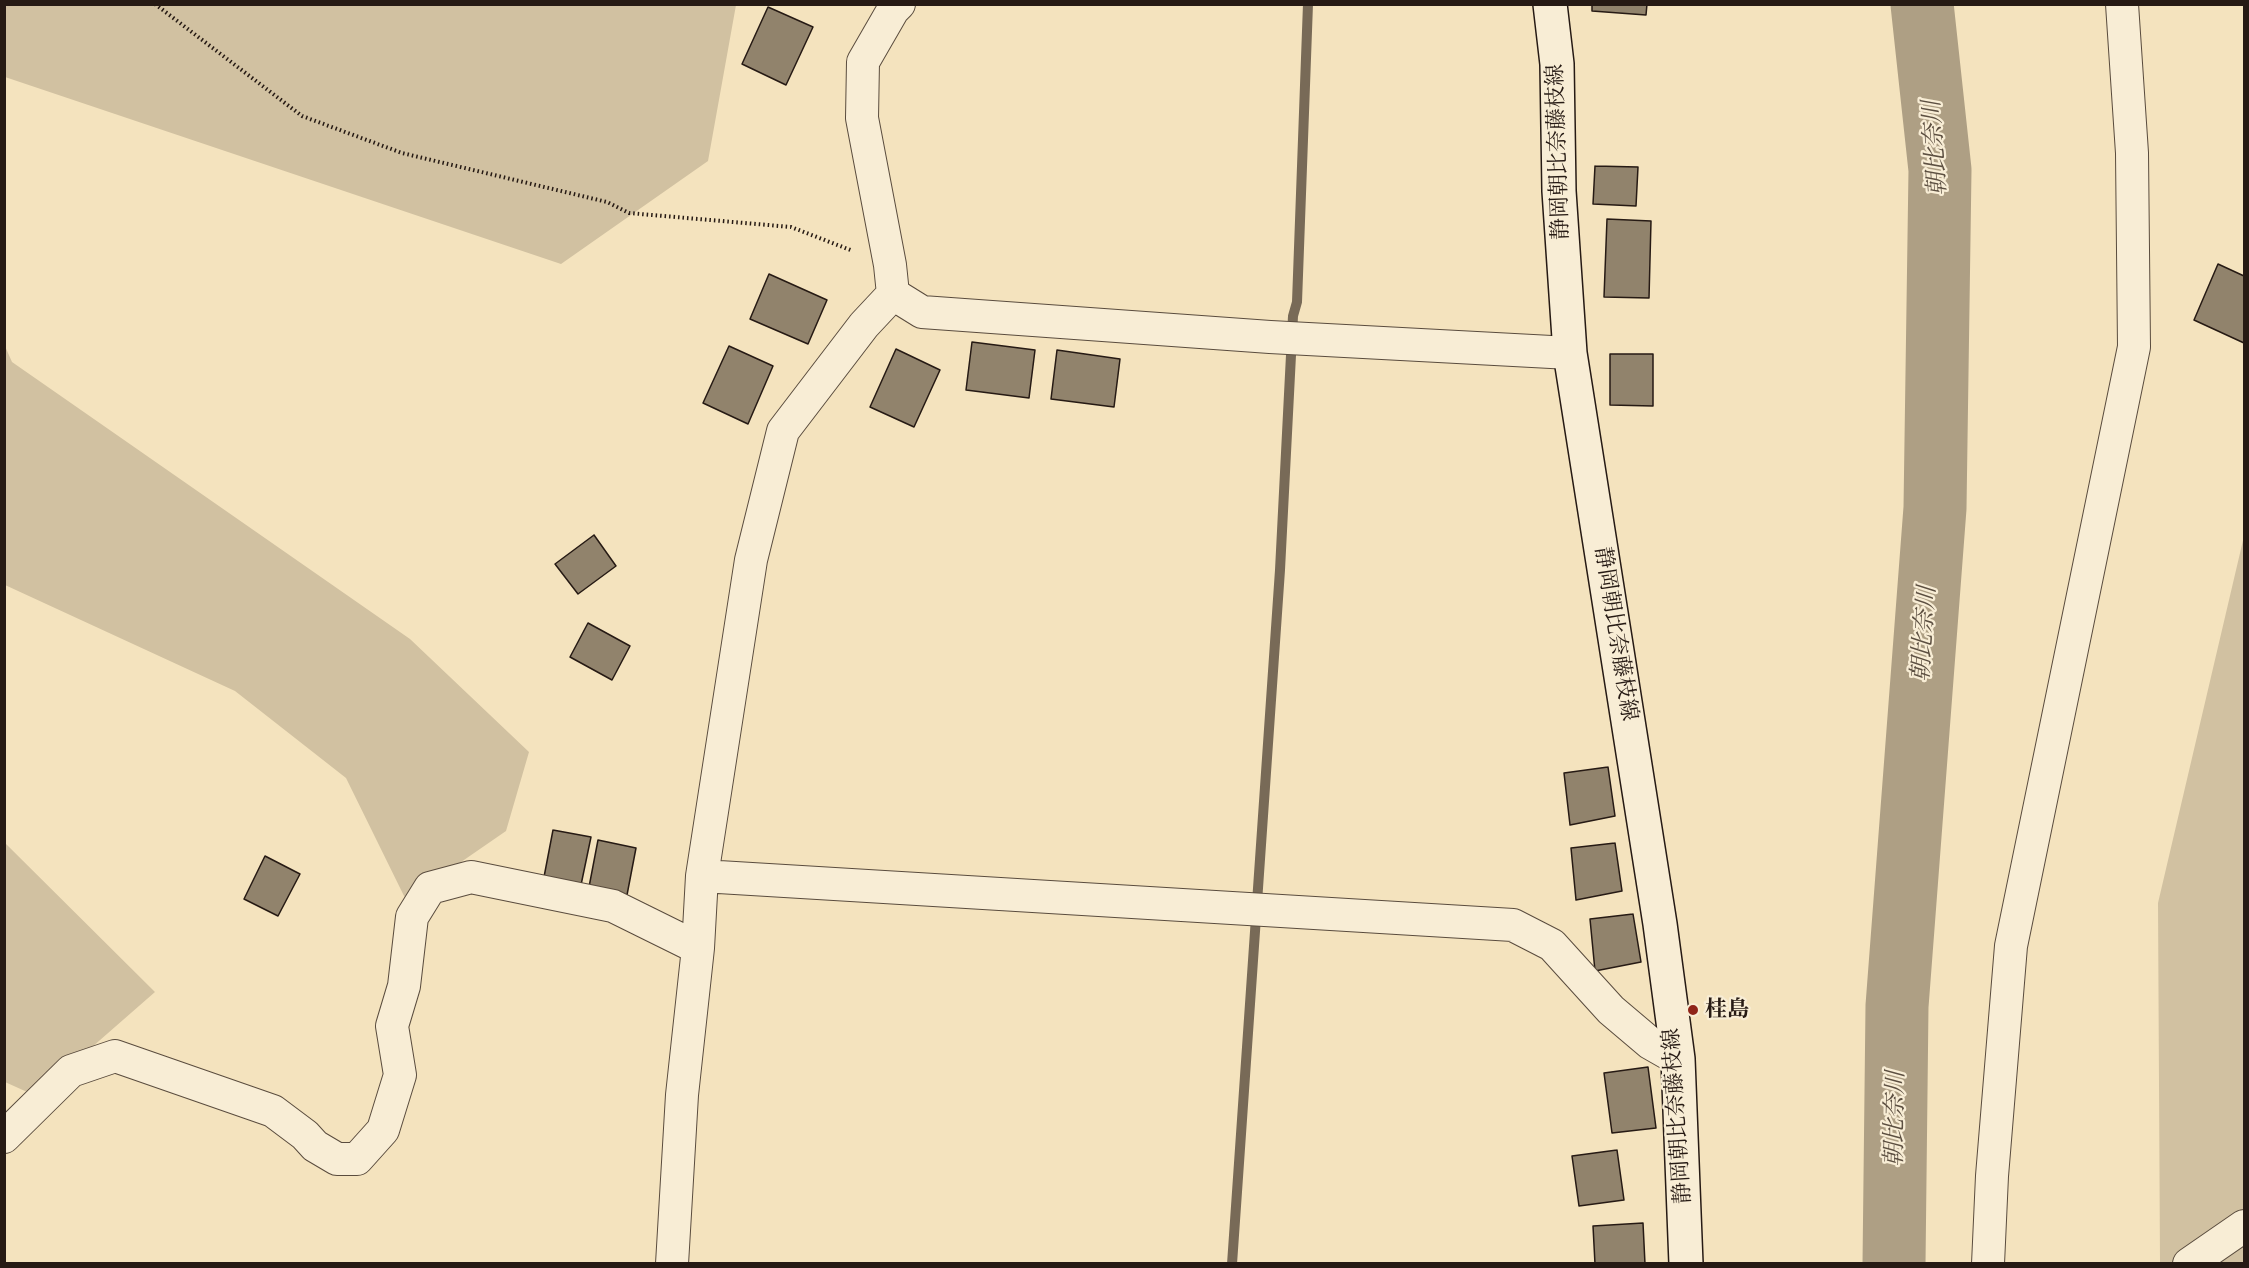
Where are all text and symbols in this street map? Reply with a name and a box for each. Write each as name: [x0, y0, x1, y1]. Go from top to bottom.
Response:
street label: 静岡朝比奈藤枝線: [1543, 64, 1575, 240]
water label: 朝比奈川: [1918, 99, 1954, 197]
street label: 静岡朝比奈藤枝線: [1588, 545, 1642, 723]
water label: 朝比奈川: [1907, 585, 1943, 683]
place label: 桂島: [1705, 997, 1749, 1023]
marker: 桂島: [1686, 1003, 1700, 1017]
street label: 静岡朝比奈藤枝線: [1659, 1027, 1697, 1205]
water label: 朝比奈川: [1881, 1071, 1911, 1167]

